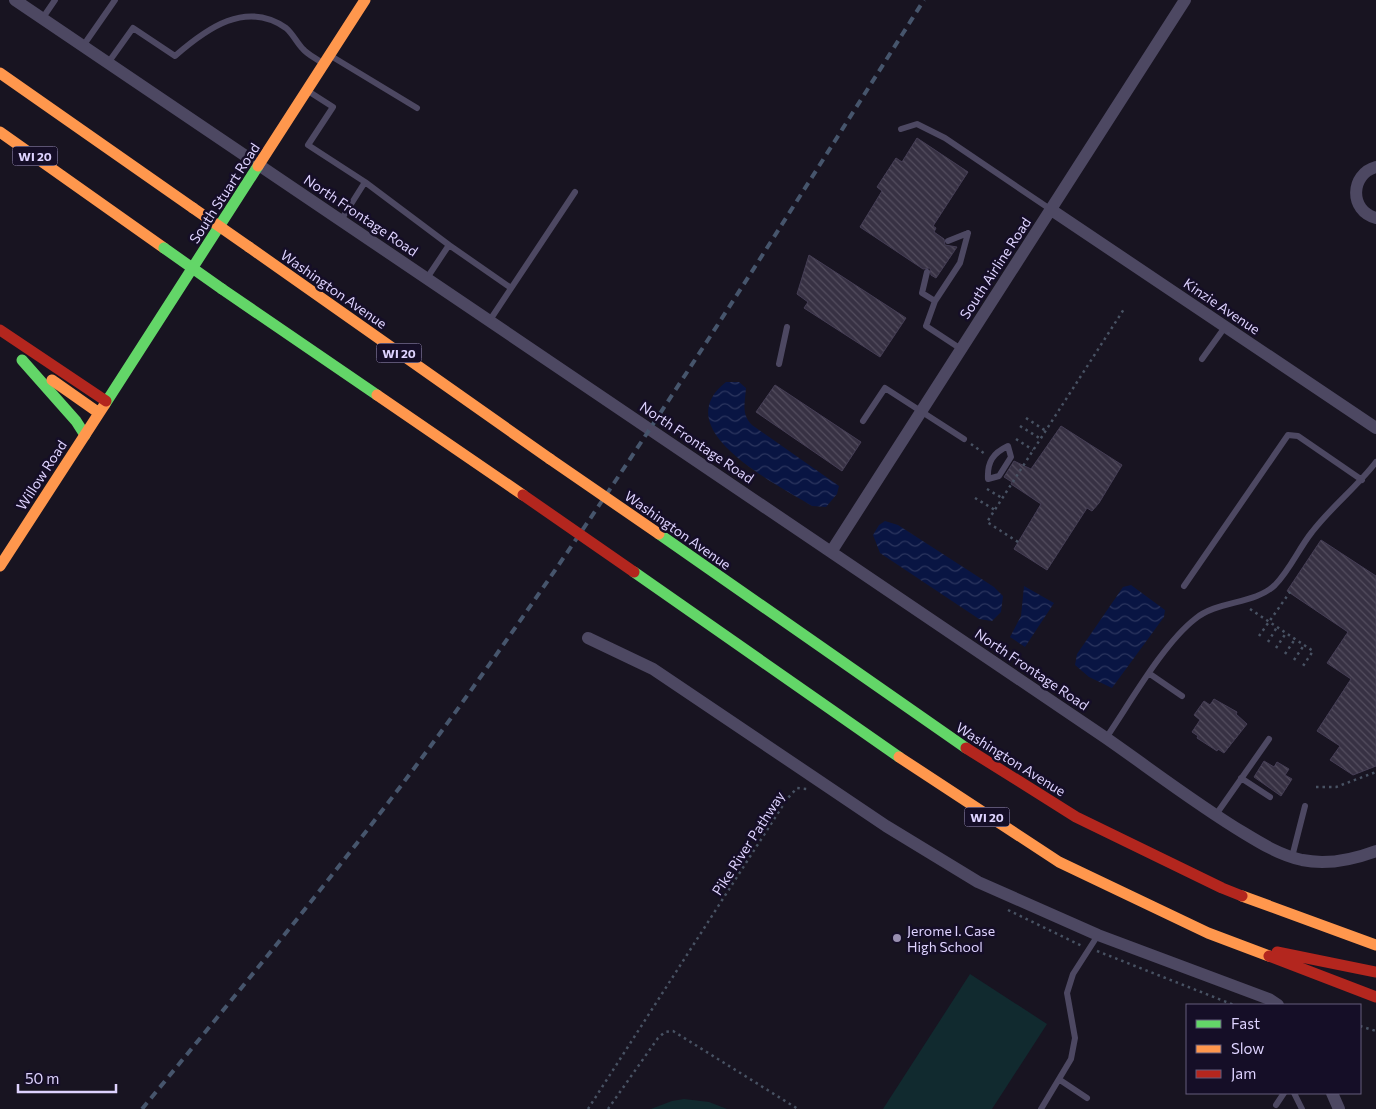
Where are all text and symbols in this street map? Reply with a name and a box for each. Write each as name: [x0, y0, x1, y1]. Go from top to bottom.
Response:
street label: South Stuart Road: [185, 140, 263, 246]
road number: WI 20: [12, 146, 58, 166]
street label: North Frontage Road: [301, 171, 421, 259]
street label: South Airline Road: [956, 214, 1034, 322]
street label: Washington Avenue: [278, 246, 390, 332]
street label: Kinzie Avenue: [1181, 274, 1263, 338]
road number: WI 20: [376, 343, 422, 362]
street label: North Frontage Road: [637, 398, 757, 486]
street label: Willow Road: [12, 437, 70, 513]
street label: Washington Avenue: [622, 487, 734, 573]
street label: North Frontage Road: [972, 625, 1092, 713]
street label: Washington Avenue: [953, 718, 1069, 800]
street label: Pike River Pathway: [708, 788, 788, 898]
road number: WI 20: [964, 808, 1010, 826]
place label: Jerome I. Case High School: [907, 922, 995, 955]
marker: Jerome I. Case High School: [891, 932, 903, 944]
legend: [1186, 1004, 1361, 1094]
text: Fast: [1231, 1014, 1260, 1032]
text: Slow: [1231, 1039, 1264, 1057]
scale bar: [18, 1062, 115, 1094]
text: Jam: [1231, 1064, 1256, 1082]
text: 50 m: [25, 1069, 59, 1087]

